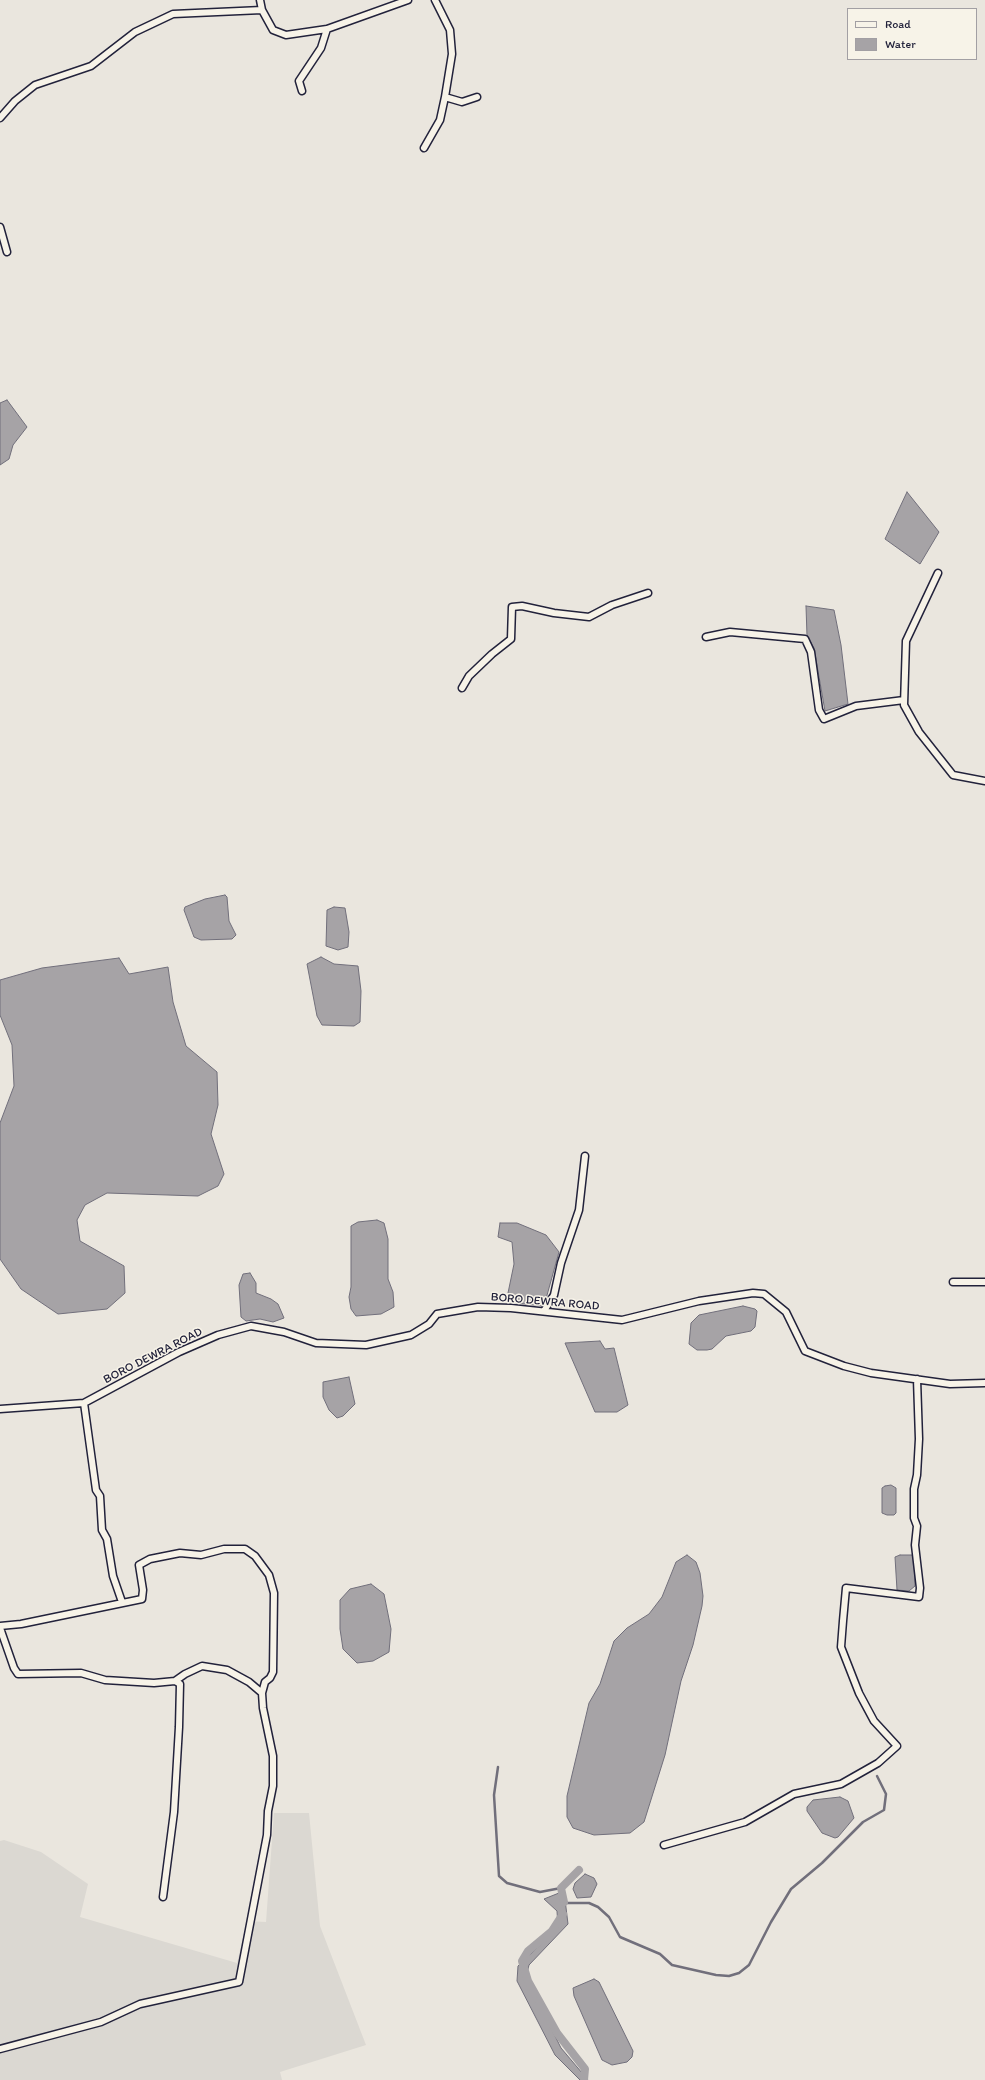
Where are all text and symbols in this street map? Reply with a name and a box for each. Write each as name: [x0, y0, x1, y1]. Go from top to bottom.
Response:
legend: [847, 8, 977, 60]
text: Road: [885, 17, 911, 31]
text: Water: [885, 37, 916, 51]
street label: BORO DEWRA ROAD: [490, 1290, 600, 1314]
street label: BORO DEWRA ROAD: [101, 1325, 205, 1387]

